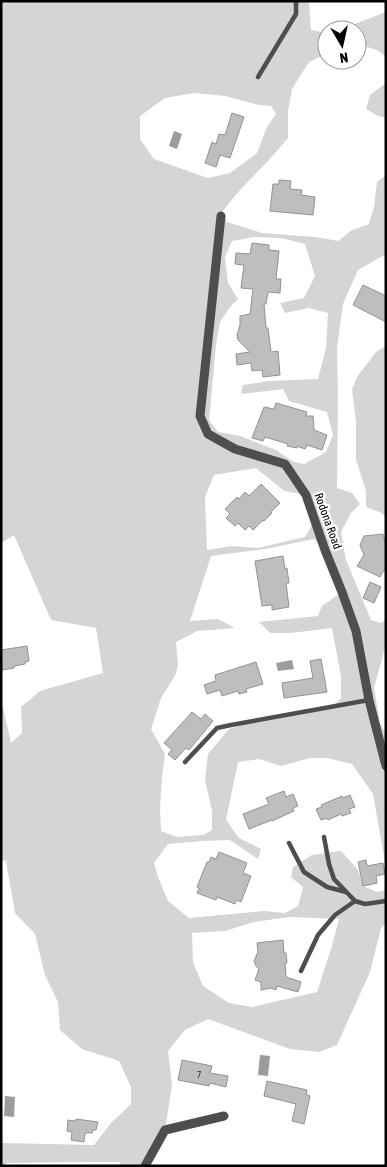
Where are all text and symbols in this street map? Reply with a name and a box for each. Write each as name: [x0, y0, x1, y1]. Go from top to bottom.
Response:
north arrow: [317, 20, 367, 70]
text: N: [339, 49, 349, 66]
street label: Rodona Road: [311, 491, 345, 551]
house number: 7: [197, 1069, 202, 1080]

